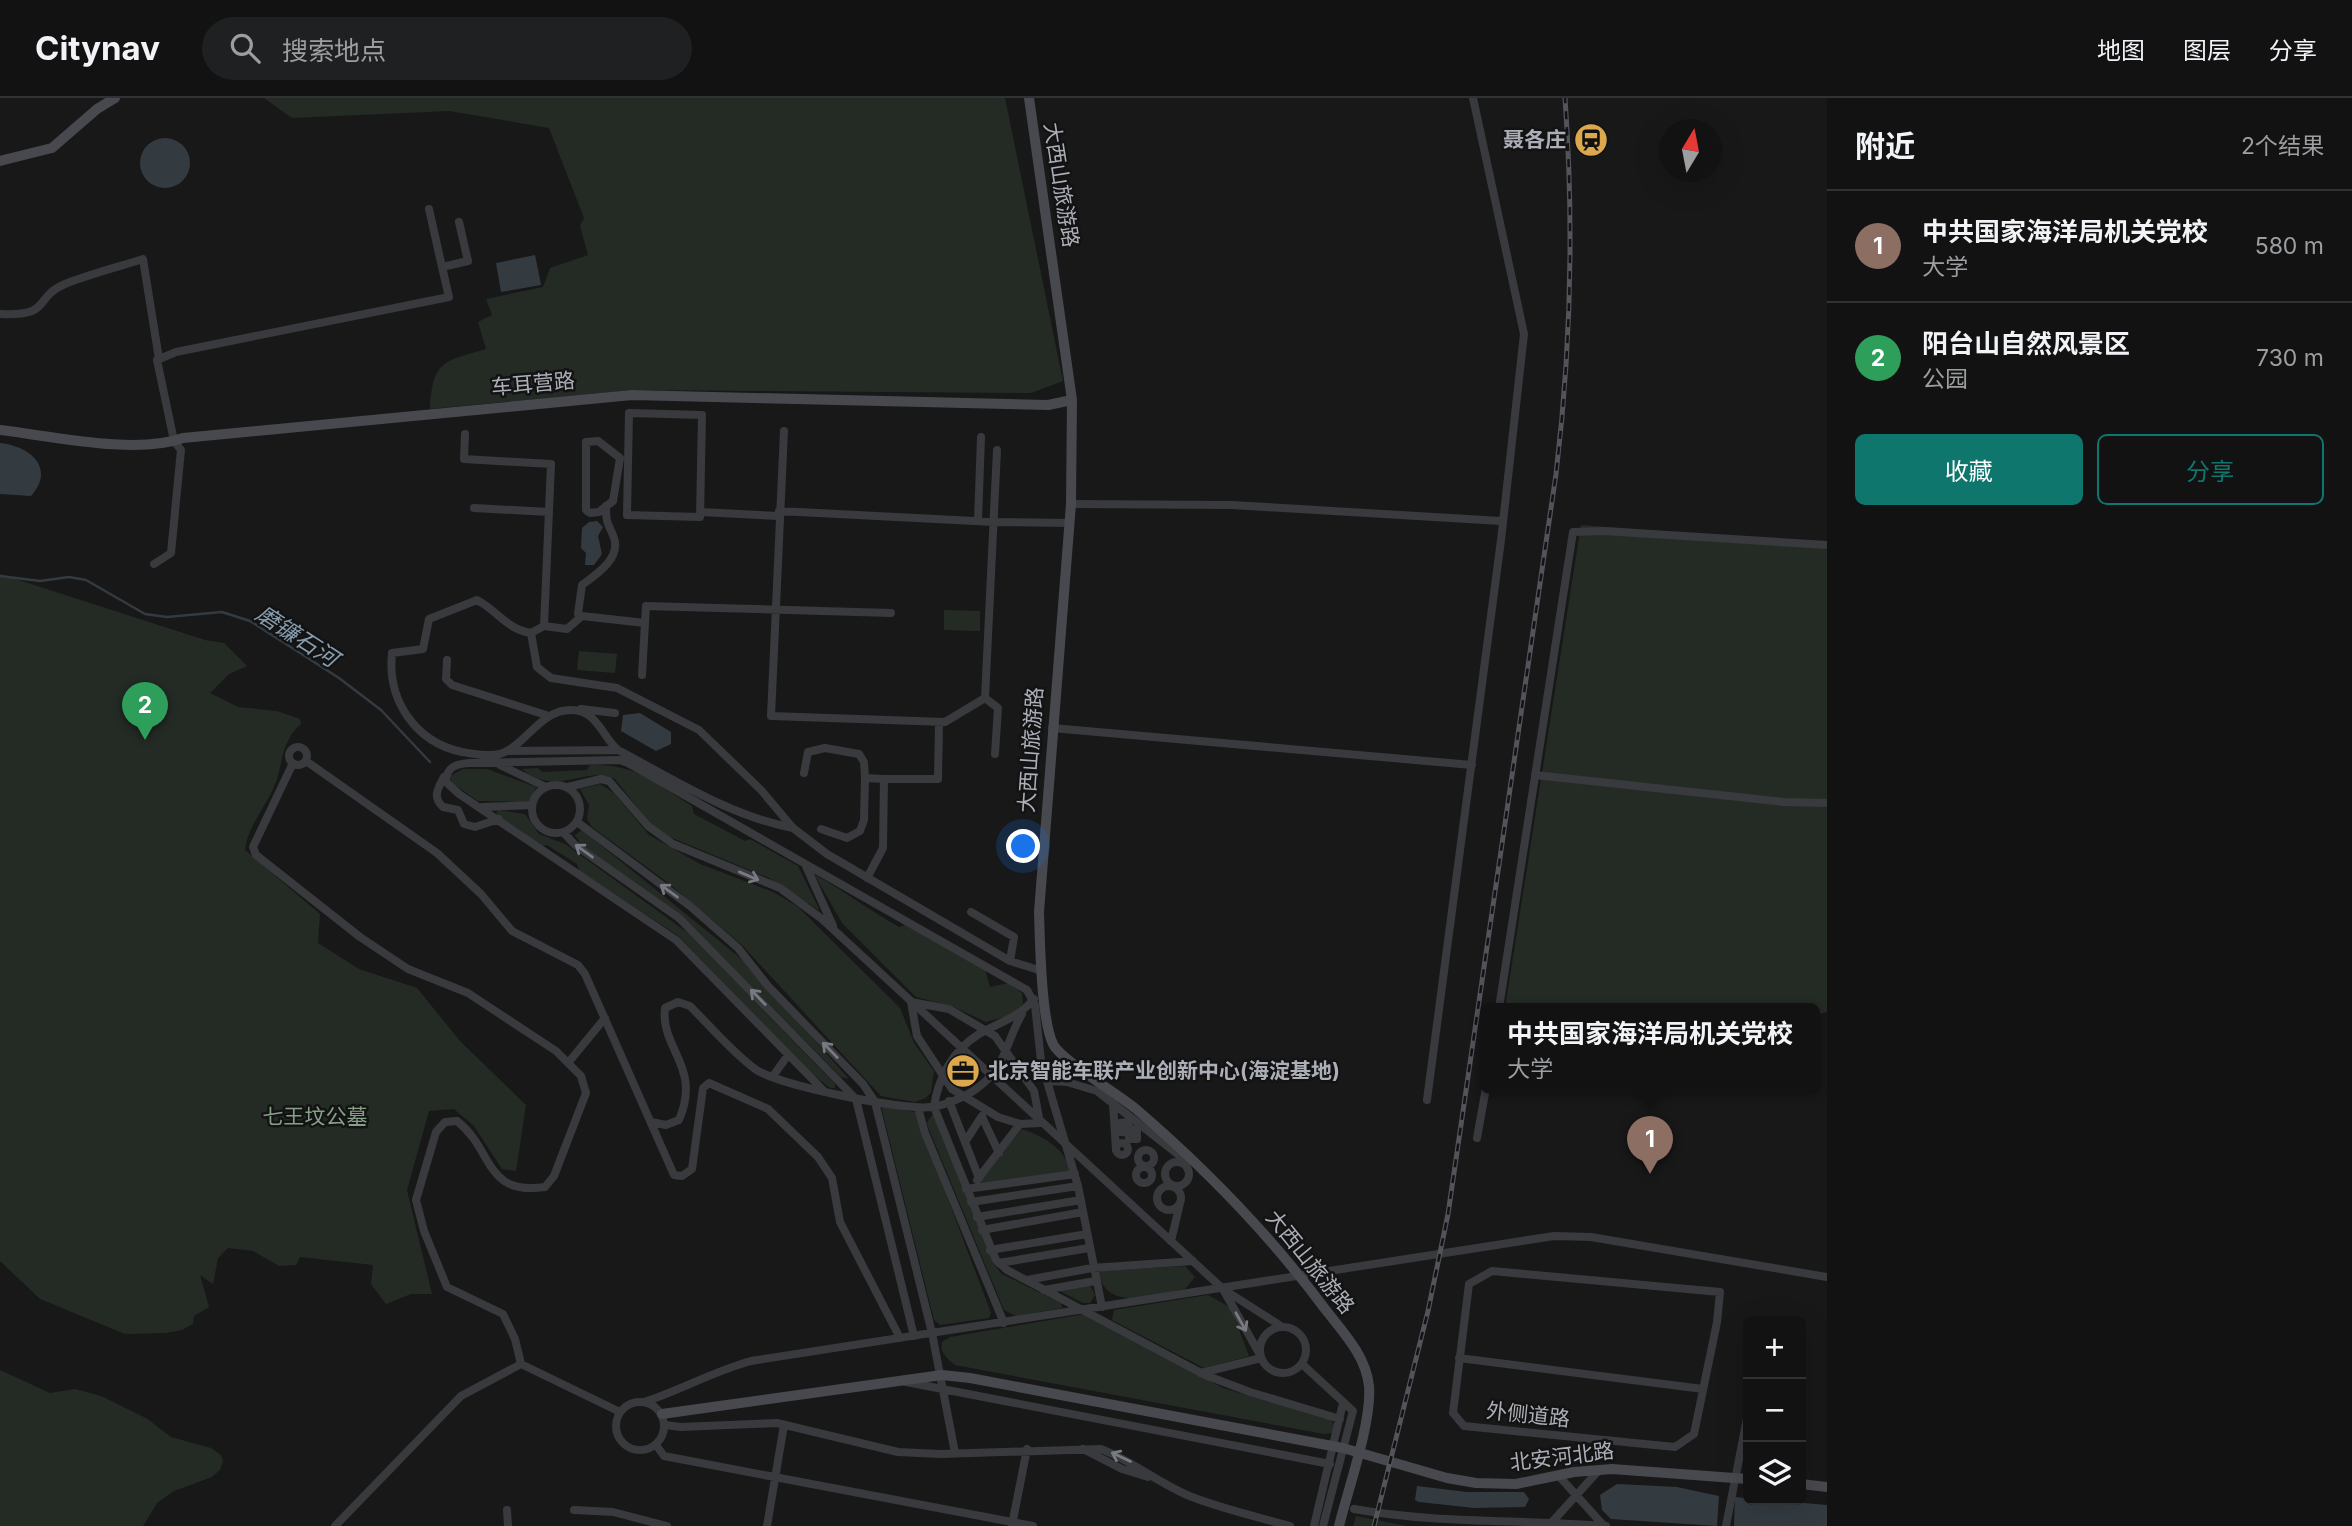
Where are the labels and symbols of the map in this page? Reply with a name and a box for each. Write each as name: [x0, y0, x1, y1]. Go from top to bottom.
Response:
north arrow: [1659, 119, 1722, 182]
street label: 大西山旅游路: [1039, 121, 1084, 249]
station icon: 聂各庄: [1572, 121, 1610, 159]
place label: 聂各庄: [1503, 127, 1566, 152]
street label: 车耳营路: [490, 367, 576, 400]
water label: 磨镰石河: [251, 599, 347, 675]
pin: 2: [122, 682, 168, 740]
street label: 大西山旅游路: [1014, 686, 1047, 814]
your location: [1006, 829, 1040, 863]
one-way arrow: [575, 844, 594, 859]
one-way arrow: [737, 870, 759, 883]
one-way arrow: [660, 883, 679, 898]
one-way arrow: [750, 988, 767, 1005]
one-way arrow: [822, 1042, 839, 1059]
office icon: 北京智能车联产业创新中心(海淀基地): [944, 1052, 982, 1090]
place label: 北京智能车联产业创新中心(海淀基地): [988, 1058, 1340, 1083]
park label: 七王坟公墓: [263, 1104, 368, 1129]
pin: 1: [1627, 1116, 1673, 1174]
street label: 大西山旅游路: [1261, 1205, 1360, 1319]
one-way arrow: [1234, 1311, 1248, 1331]
street label: 外侧道路: [1485, 1398, 1571, 1431]
street label: 北安河北路: [1508, 1438, 1616, 1475]
one-way arrow: [1111, 1450, 1132, 1463]

